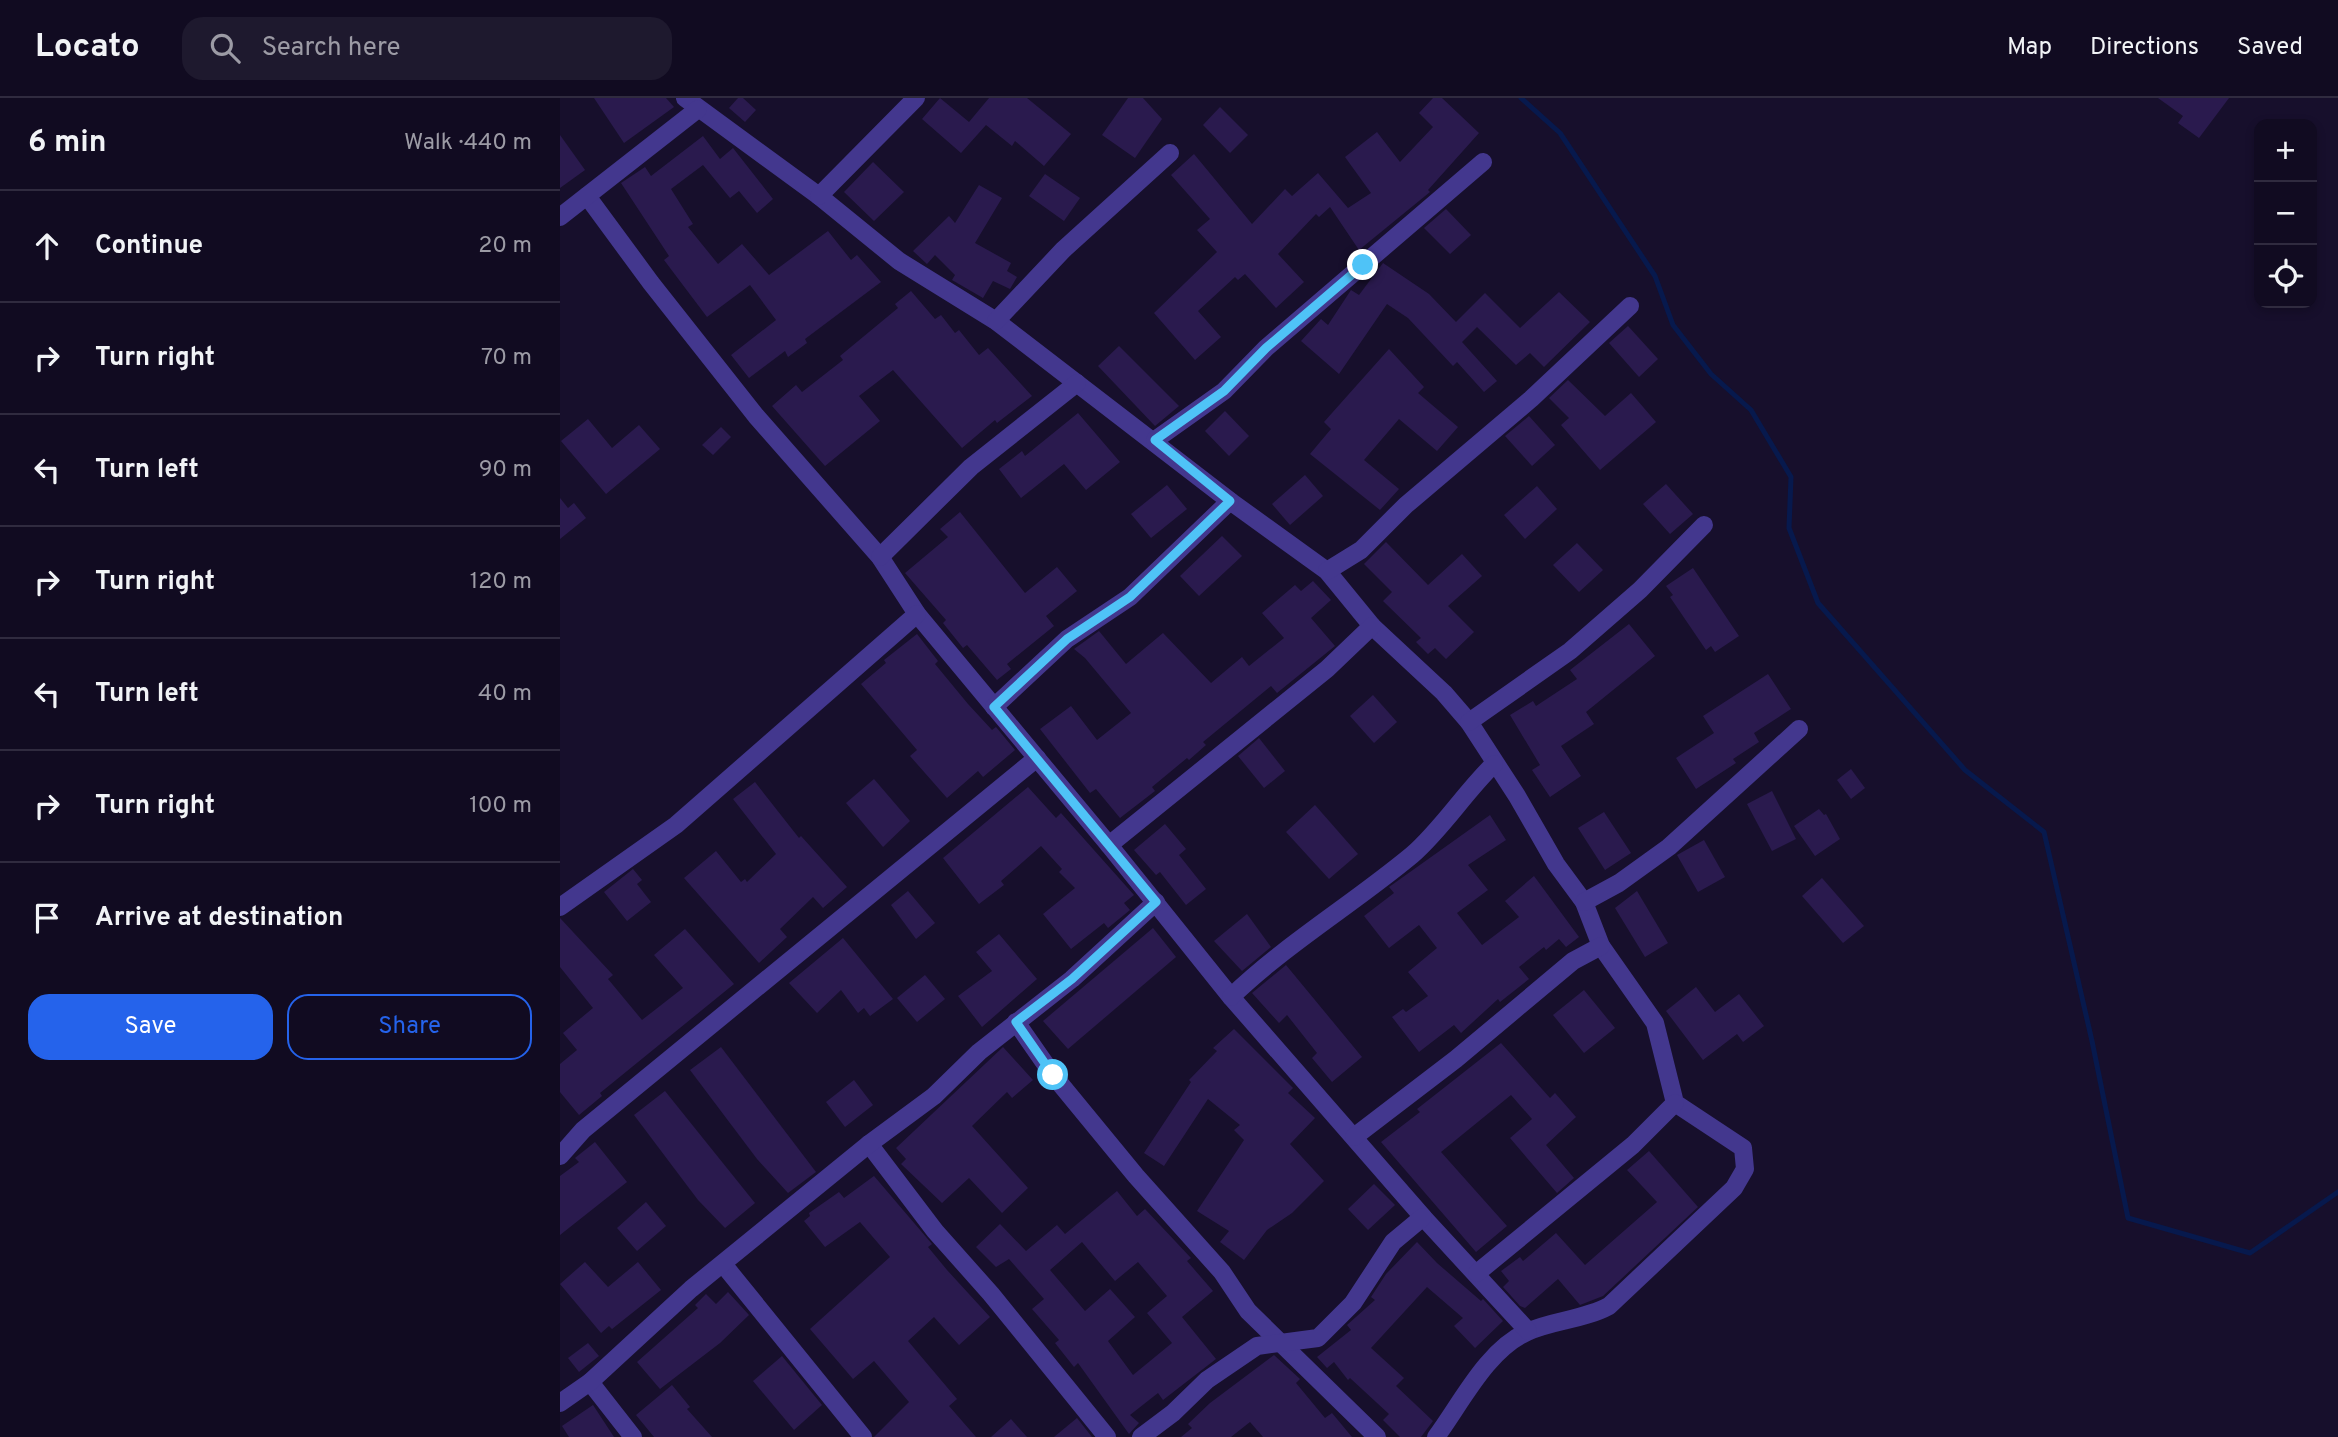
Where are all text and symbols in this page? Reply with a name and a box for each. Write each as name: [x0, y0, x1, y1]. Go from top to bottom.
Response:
search box: [182, 17, 672, 80]
text: Locato: [35, 27, 140, 69]
icon: search: [206, 29, 244, 67]
text: Search here: [262, 32, 401, 65]
text: Map: [2007, 33, 2052, 63]
text: Directions: [2090, 33, 2199, 63]
text: Saved: [2237, 33, 2303, 63]
map controls: [2254, 119, 2317, 308]
button: +: [2254, 119, 2317, 182]
text: 6 min: [28, 125, 106, 162]
text: Walk · 440 m: [404, 129, 532, 158]
button: −: [2254, 182, 2317, 245]
icon: ahead: [28, 227, 66, 265]
text: Continue: [95, 230, 203, 263]
text: 20 m: [478, 232, 532, 261]
button: locate: [2254, 245, 2317, 308]
route end: [1347, 249, 1378, 280]
icon: right: [28, 339, 66, 377]
text: Turn right: [95, 342, 215, 375]
text: 70 m: [481, 344, 532, 373]
icon: left: [28, 451, 66, 489]
text: Turn left: [95, 454, 199, 487]
text: 90 m: [479, 456, 532, 485]
icon: right: [28, 563, 66, 601]
text: Turn right: [95, 566, 215, 599]
text: 120 m: [470, 568, 532, 597]
icon: left: [28, 675, 66, 713]
text: Turn left: [95, 678, 199, 711]
text: 40 m: [478, 680, 532, 709]
icon: right: [28, 787, 66, 825]
text: Turn right: [95, 790, 215, 823]
text: 100 m: [469, 792, 532, 821]
icon: arrive: [28, 899, 66, 937]
text: Arrive at destination: [95, 902, 343, 935]
button: Save: [28, 994, 273, 1060]
button: Share: [287, 994, 532, 1060]
route start: [1037, 1059, 1068, 1090]

